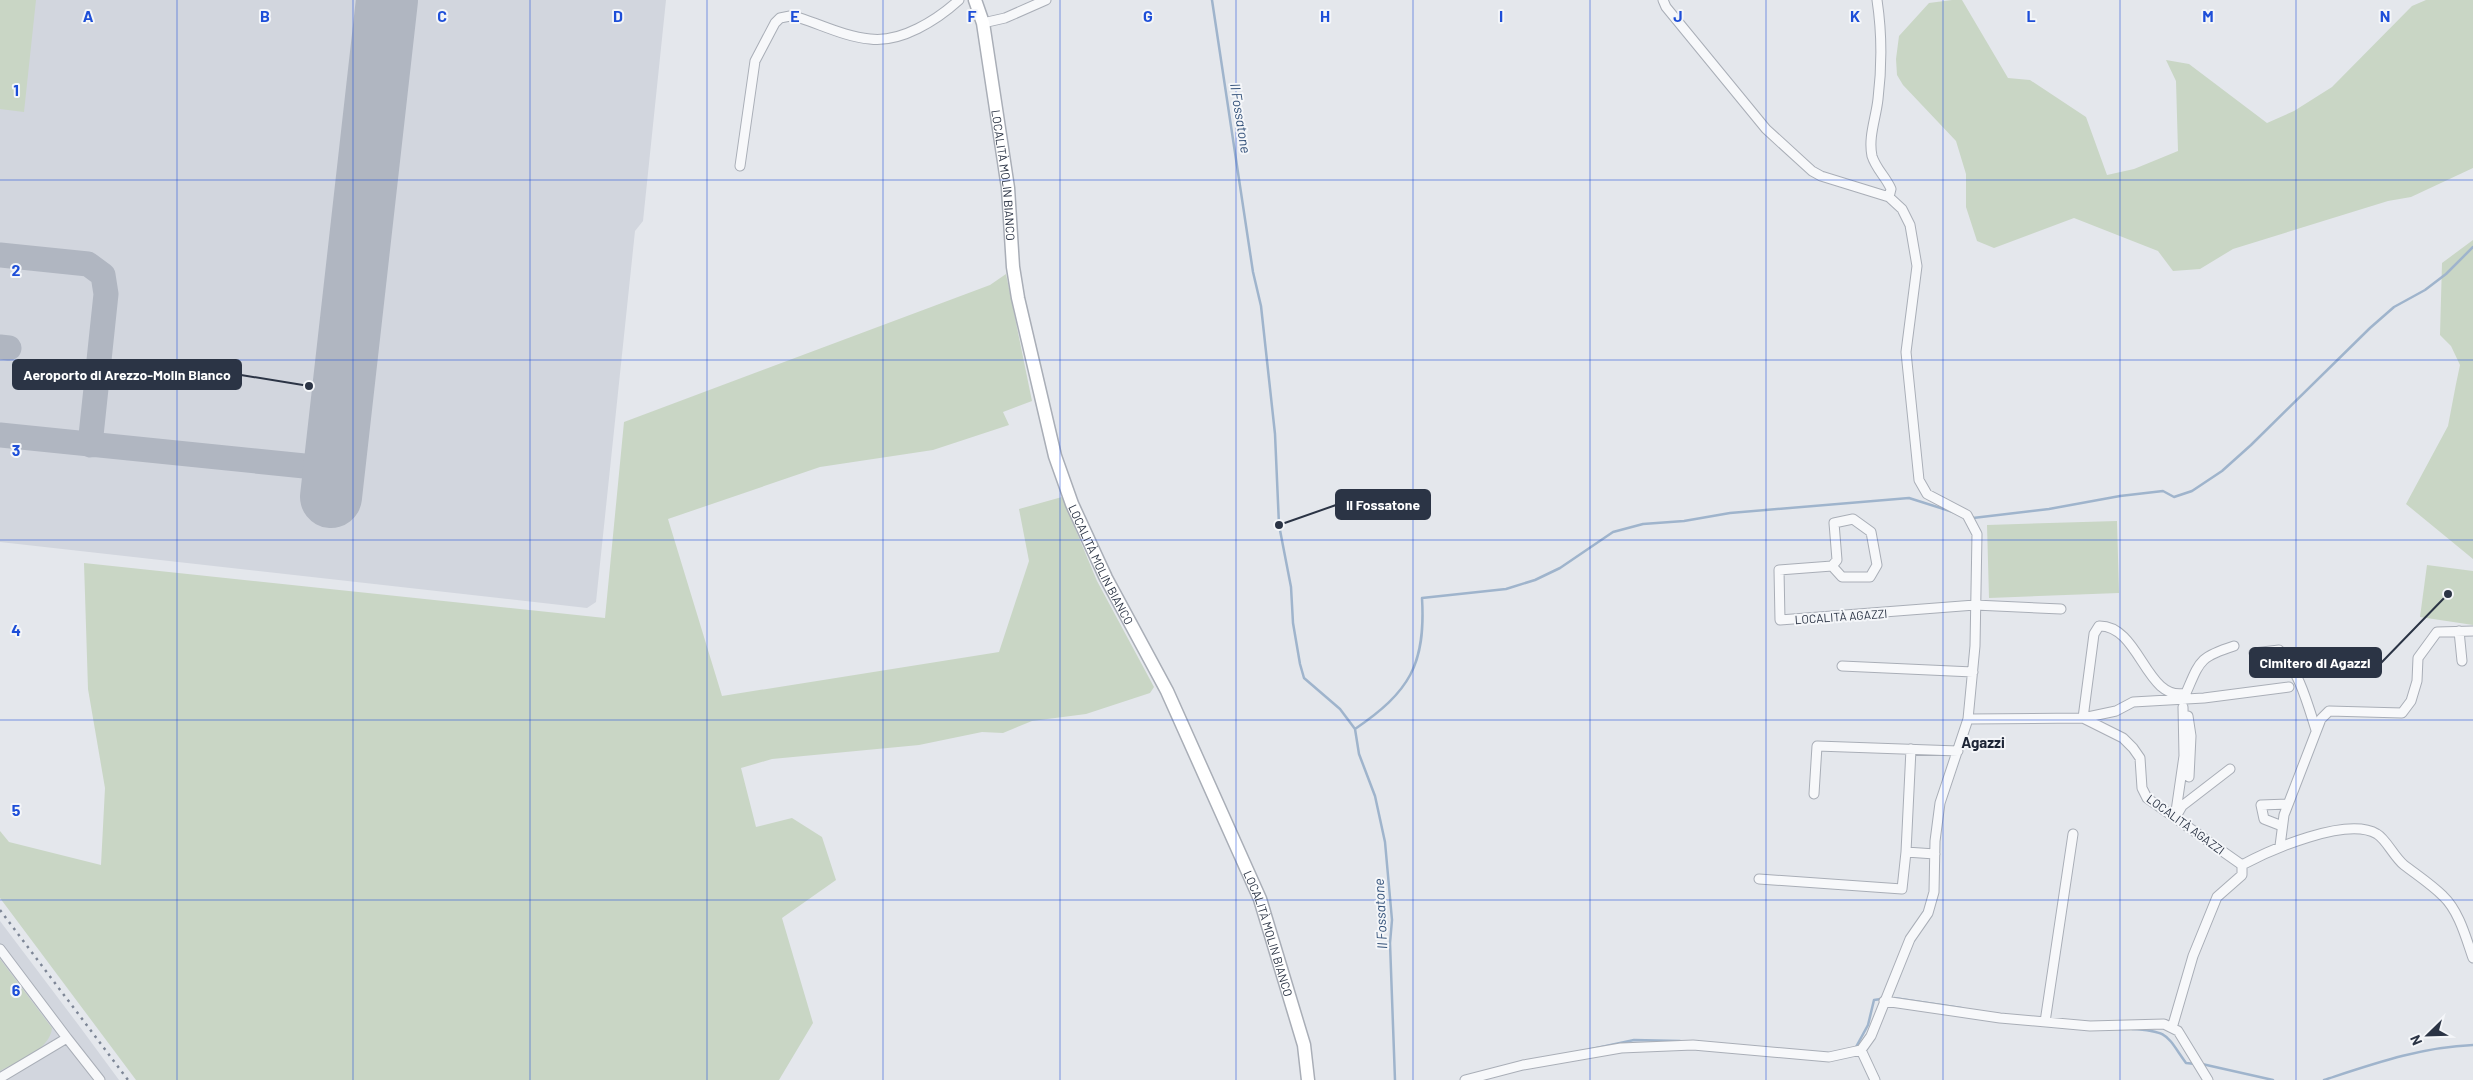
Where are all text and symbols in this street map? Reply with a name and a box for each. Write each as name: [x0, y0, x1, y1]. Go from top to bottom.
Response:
text: A: [83, 6, 94, 25]
text: B: [260, 6, 270, 25]
text: C: [437, 6, 447, 25]
text: D: [613, 6, 623, 25]
text: E: [790, 6, 800, 25]
text: F: [968, 6, 977, 25]
text: G: [1143, 6, 1153, 25]
text: H: [1320, 6, 1330, 25]
text: I: [1499, 6, 1503, 25]
text: J: [1673, 6, 1683, 25]
text: K: [1850, 6, 1860, 25]
text: L: [2026, 6, 2036, 25]
text: M: [2202, 6, 2214, 25]
text: N: [2380, 6, 2390, 25]
text: 1: [13, 80, 19, 99]
water label: Il Fossatone: [1227, 82, 1255, 154]
street label: LOCALITÀ MOLIN BIANCO: [989, 109, 1018, 241]
text: 2: [12, 260, 21, 279]
callout: Aeroporto di Arezzo-Molin Bianco: [13, 360, 241, 389]
text: Aeroporto di Arezzo-Molin Bianco: [23, 366, 231, 383]
text: 3: [12, 440, 20, 459]
callout: Il Fossatone: [1336, 490, 1430, 519]
text: Il Fossatone: [1346, 496, 1420, 513]
street label: LOCALITÀ MOLIN BIANCO: [1066, 502, 1137, 627]
street label: LOCALITÀ AGAZZI: [1794, 606, 1888, 626]
text: 4: [11, 620, 21, 639]
callout: Cimitero di Agazzi: [2250, 648, 2381, 677]
text: Cimitero di Agazzi: [2259, 654, 2371, 671]
district label: Agazzi: [1961, 733, 2005, 751]
street label: LOCALITÀ AGAZZI: [2144, 791, 2228, 857]
text: 5: [12, 800, 21, 819]
street label: LOCALITÀ MOLIN BIANCO: [1241, 868, 1296, 998]
water label: Il Fossatone: [1370, 878, 1390, 950]
text: 6: [12, 980, 21, 999]
north arrow: [2403, 1010, 2453, 1060]
text: N: [2406, 1033, 2425, 1048]

